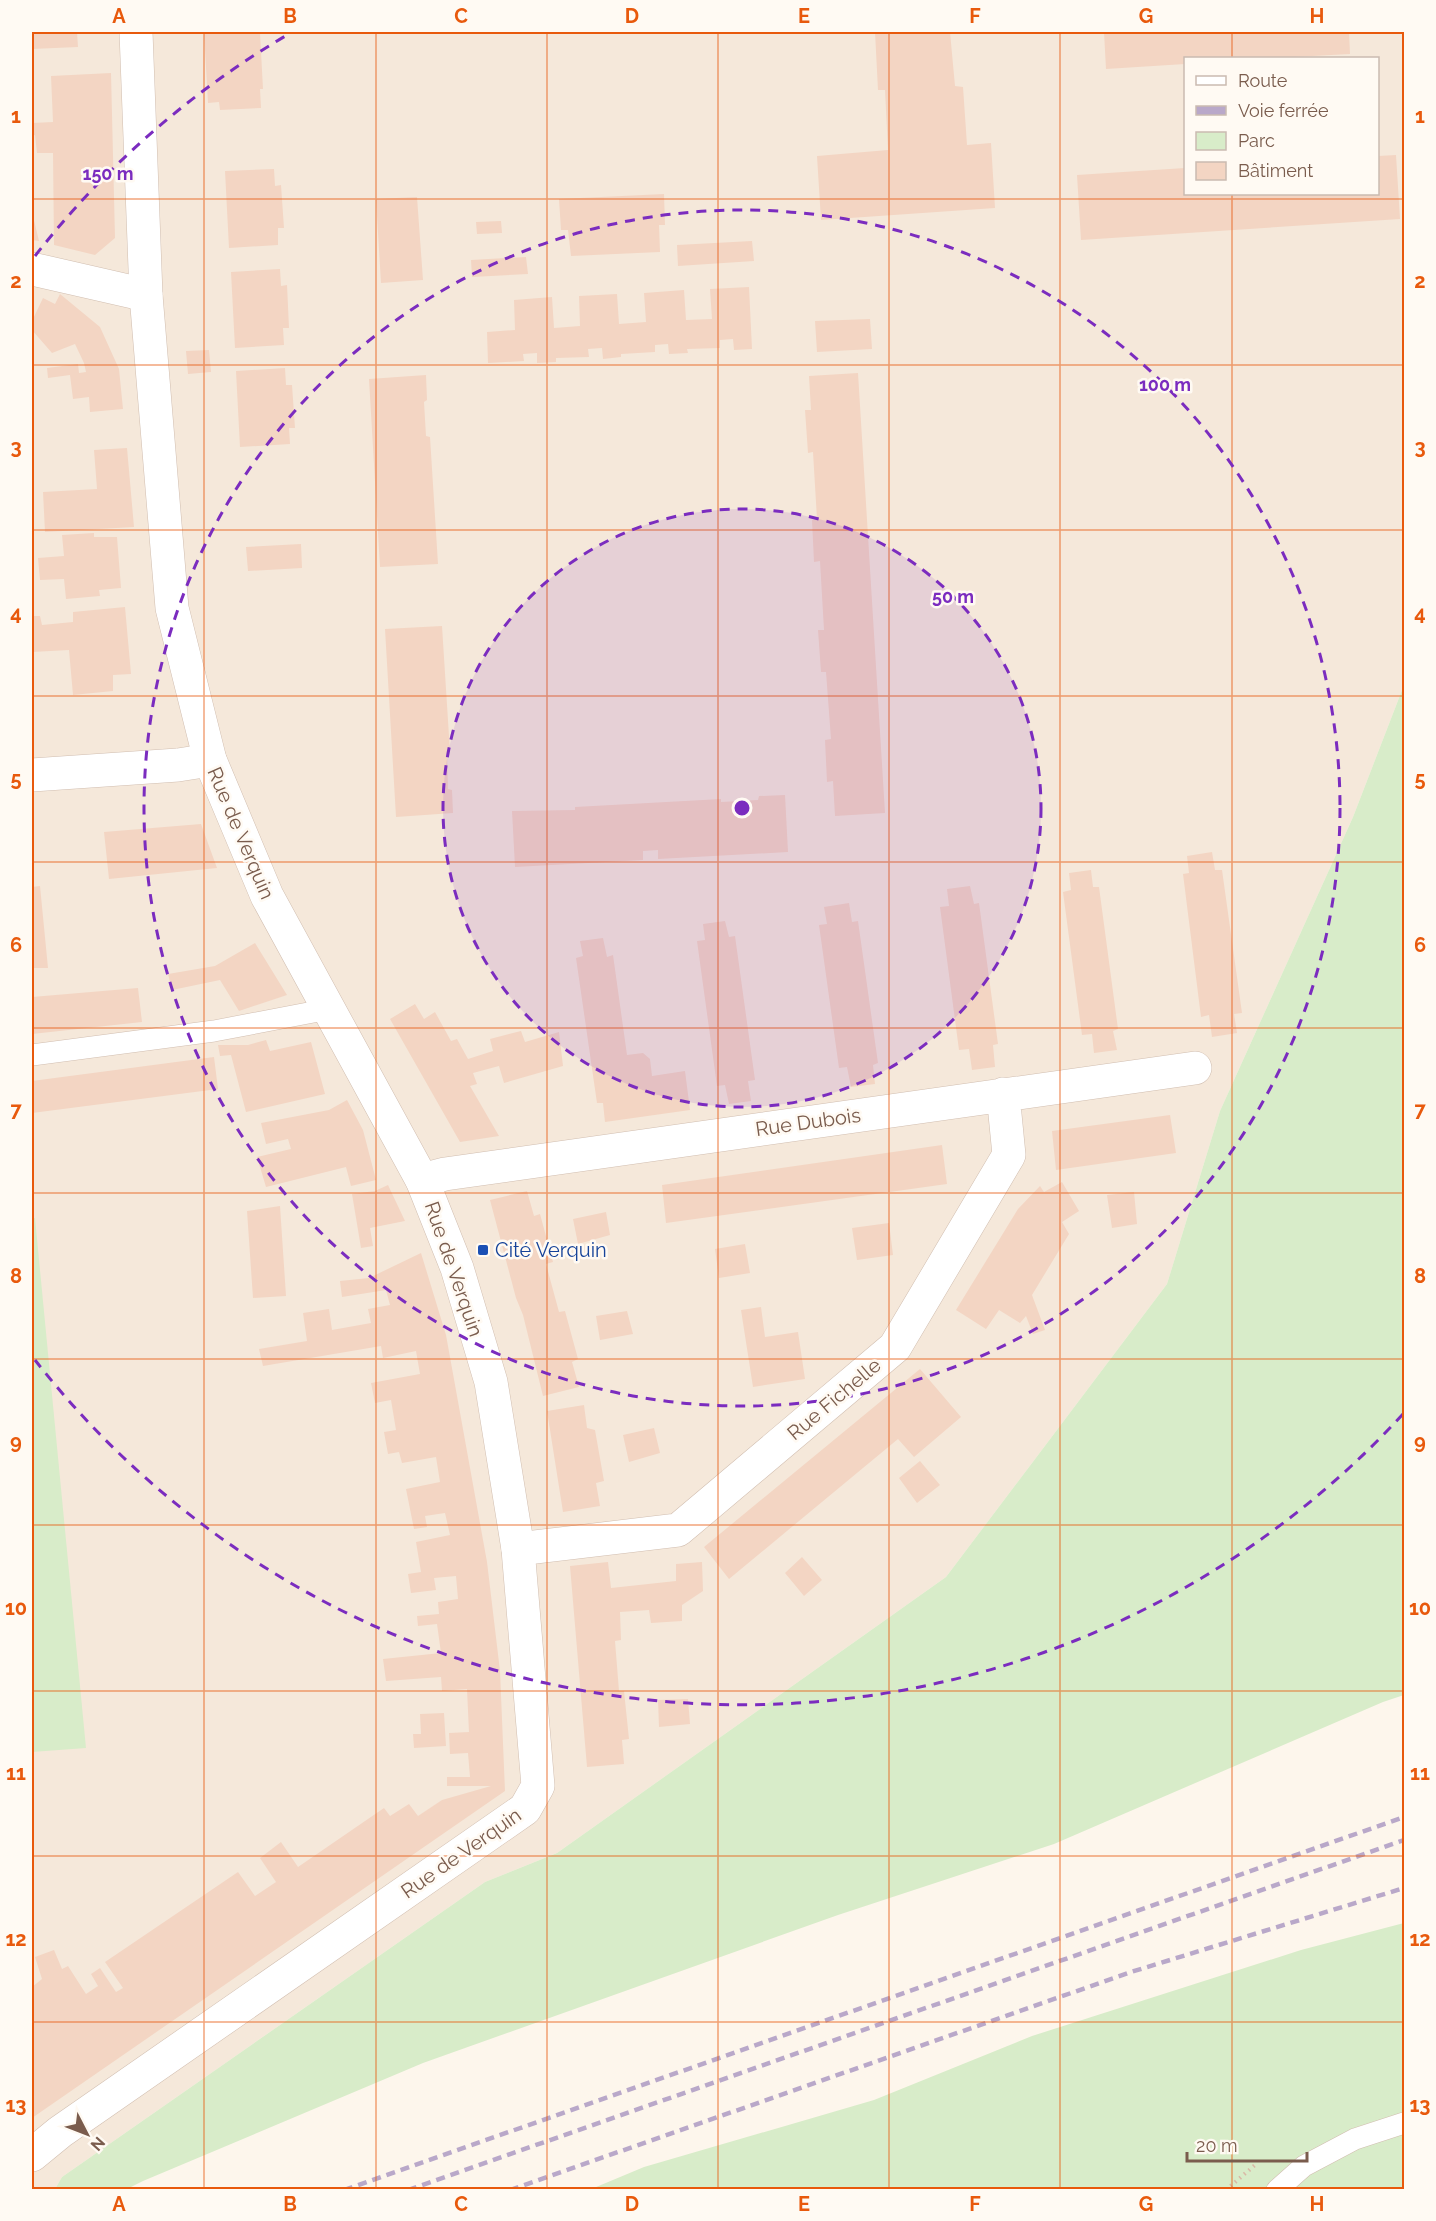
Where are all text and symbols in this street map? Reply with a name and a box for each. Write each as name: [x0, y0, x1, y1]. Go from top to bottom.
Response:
text: A: [112, 4, 126, 28]
text: B: [283, 4, 297, 28]
text: C: [454, 4, 468, 28]
text: D: [625, 4, 639, 28]
text: E: [798, 4, 810, 28]
text: F: [969, 4, 981, 28]
text: G: [1139, 4, 1153, 28]
text: H: [1310, 4, 1324, 28]
legend: [1184, 57, 1379, 195]
text: Route: [1238, 70, 1288, 91]
text: Voie ferrée: [1238, 100, 1329, 121]
text: 1: [11, 104, 21, 128]
text: 1: [1415, 104, 1425, 128]
text: Parc: [1238, 130, 1275, 151]
text: Bâtiment: [1238, 160, 1313, 181]
text: 150 m: [83, 163, 134, 184]
text: 2: [10, 269, 22, 293]
text: 2: [1414, 269, 1426, 293]
text: 100 m: [1139, 374, 1191, 395]
text: 3: [10, 435, 22, 459]
text: 3: [1414, 435, 1426, 459]
text: 50 m: [932, 586, 974, 607]
text: 4: [10, 601, 22, 625]
text: 4: [1414, 601, 1426, 625]
street label: Rue de Verquin: [202, 763, 280, 903]
text: 5: [10, 767, 22, 791]
text: 5: [1414, 767, 1426, 791]
centre of rings: [732, 798, 752, 818]
text: 6: [10, 933, 22, 957]
text: 6: [1414, 933, 1426, 957]
text: 7: [10, 1098, 22, 1122]
text: 7: [1414, 1098, 1426, 1122]
street label: Rue Dubois: [754, 1103, 862, 1141]
street label: Rue de Verquin: [420, 1198, 488, 1340]
place label: Cité Verquin: [495, 1238, 607, 1262]
marker: Cité Verquin: [476, 1243, 490, 1257]
text: 8: [10, 1264, 22, 1288]
text: 8: [1414, 1264, 1426, 1288]
street label: Rue Fichelle: [782, 1353, 886, 1445]
text: 9: [10, 1430, 22, 1454]
text: 9: [1414, 1430, 1426, 1454]
text: 10: [5, 1596, 27, 1620]
text: 10: [1409, 1596, 1431, 1620]
text: 11: [6, 1761, 26, 1785]
text: 11: [1410, 1761, 1430, 1785]
street label: Rue de Verquin: [396, 1803, 526, 1903]
text: 12: [5, 1927, 27, 1951]
text: 12: [1409, 1927, 1431, 1951]
text: 13: [5, 2093, 27, 2117]
text: 13: [1409, 2093, 1431, 2117]
north arrow: [57, 2104, 117, 2164]
scale bar: [1187, 2125, 1307, 2163]
text: N: [87, 2133, 109, 2155]
text: 20 m: [1196, 2135, 1238, 2156]
text: A: [112, 2192, 126, 2216]
text: B: [283, 2192, 297, 2216]
text: C: [454, 2192, 468, 2216]
text: D: [625, 2192, 639, 2216]
text: E: [798, 2192, 810, 2216]
text: F: [969, 2192, 981, 2216]
text: G: [1139, 2192, 1153, 2216]
text: H: [1310, 2192, 1324, 2216]

